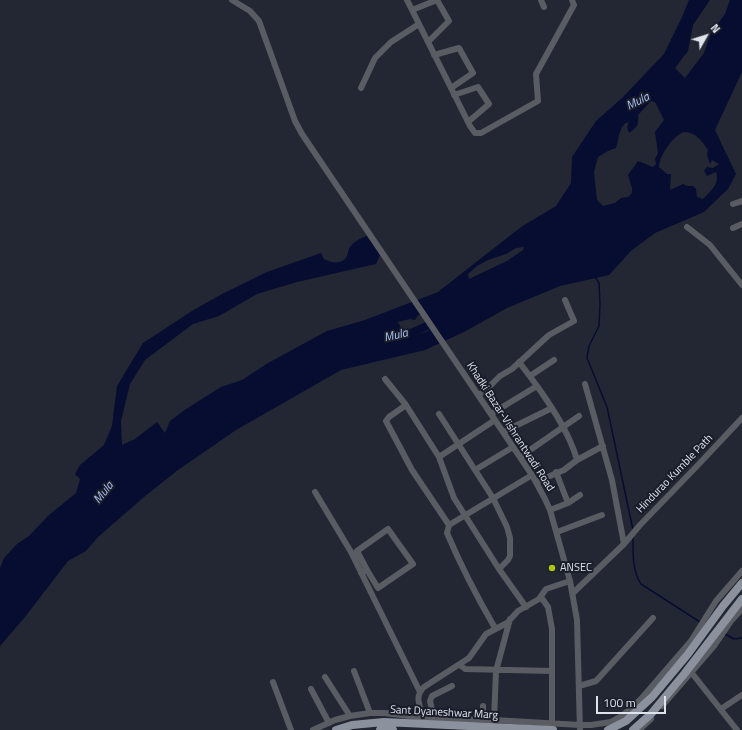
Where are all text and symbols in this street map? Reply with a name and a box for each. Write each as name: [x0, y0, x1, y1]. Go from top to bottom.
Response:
north arrow: [686, 16, 726, 56]
text: N: [707, 20, 724, 36]
water label: Mula: [624, 90, 652, 114]
water label: Mula: [383, 326, 409, 346]
street label: Khadki Bazar-Vishrantwadi Road: [463, 360, 557, 494]
street label: Hindurao Kumble Path: [634, 432, 716, 516]
water label: Mula: [91, 479, 117, 507]
place label: ANSEC: [560, 561, 592, 575]
marker: ANSEC: [547, 563, 557, 573]
scale bar: [598, 688, 668, 714]
text: 100 m: [603, 693, 636, 712]
street label: Sant Dyaneshwar Marg: [390, 704, 498, 722]

